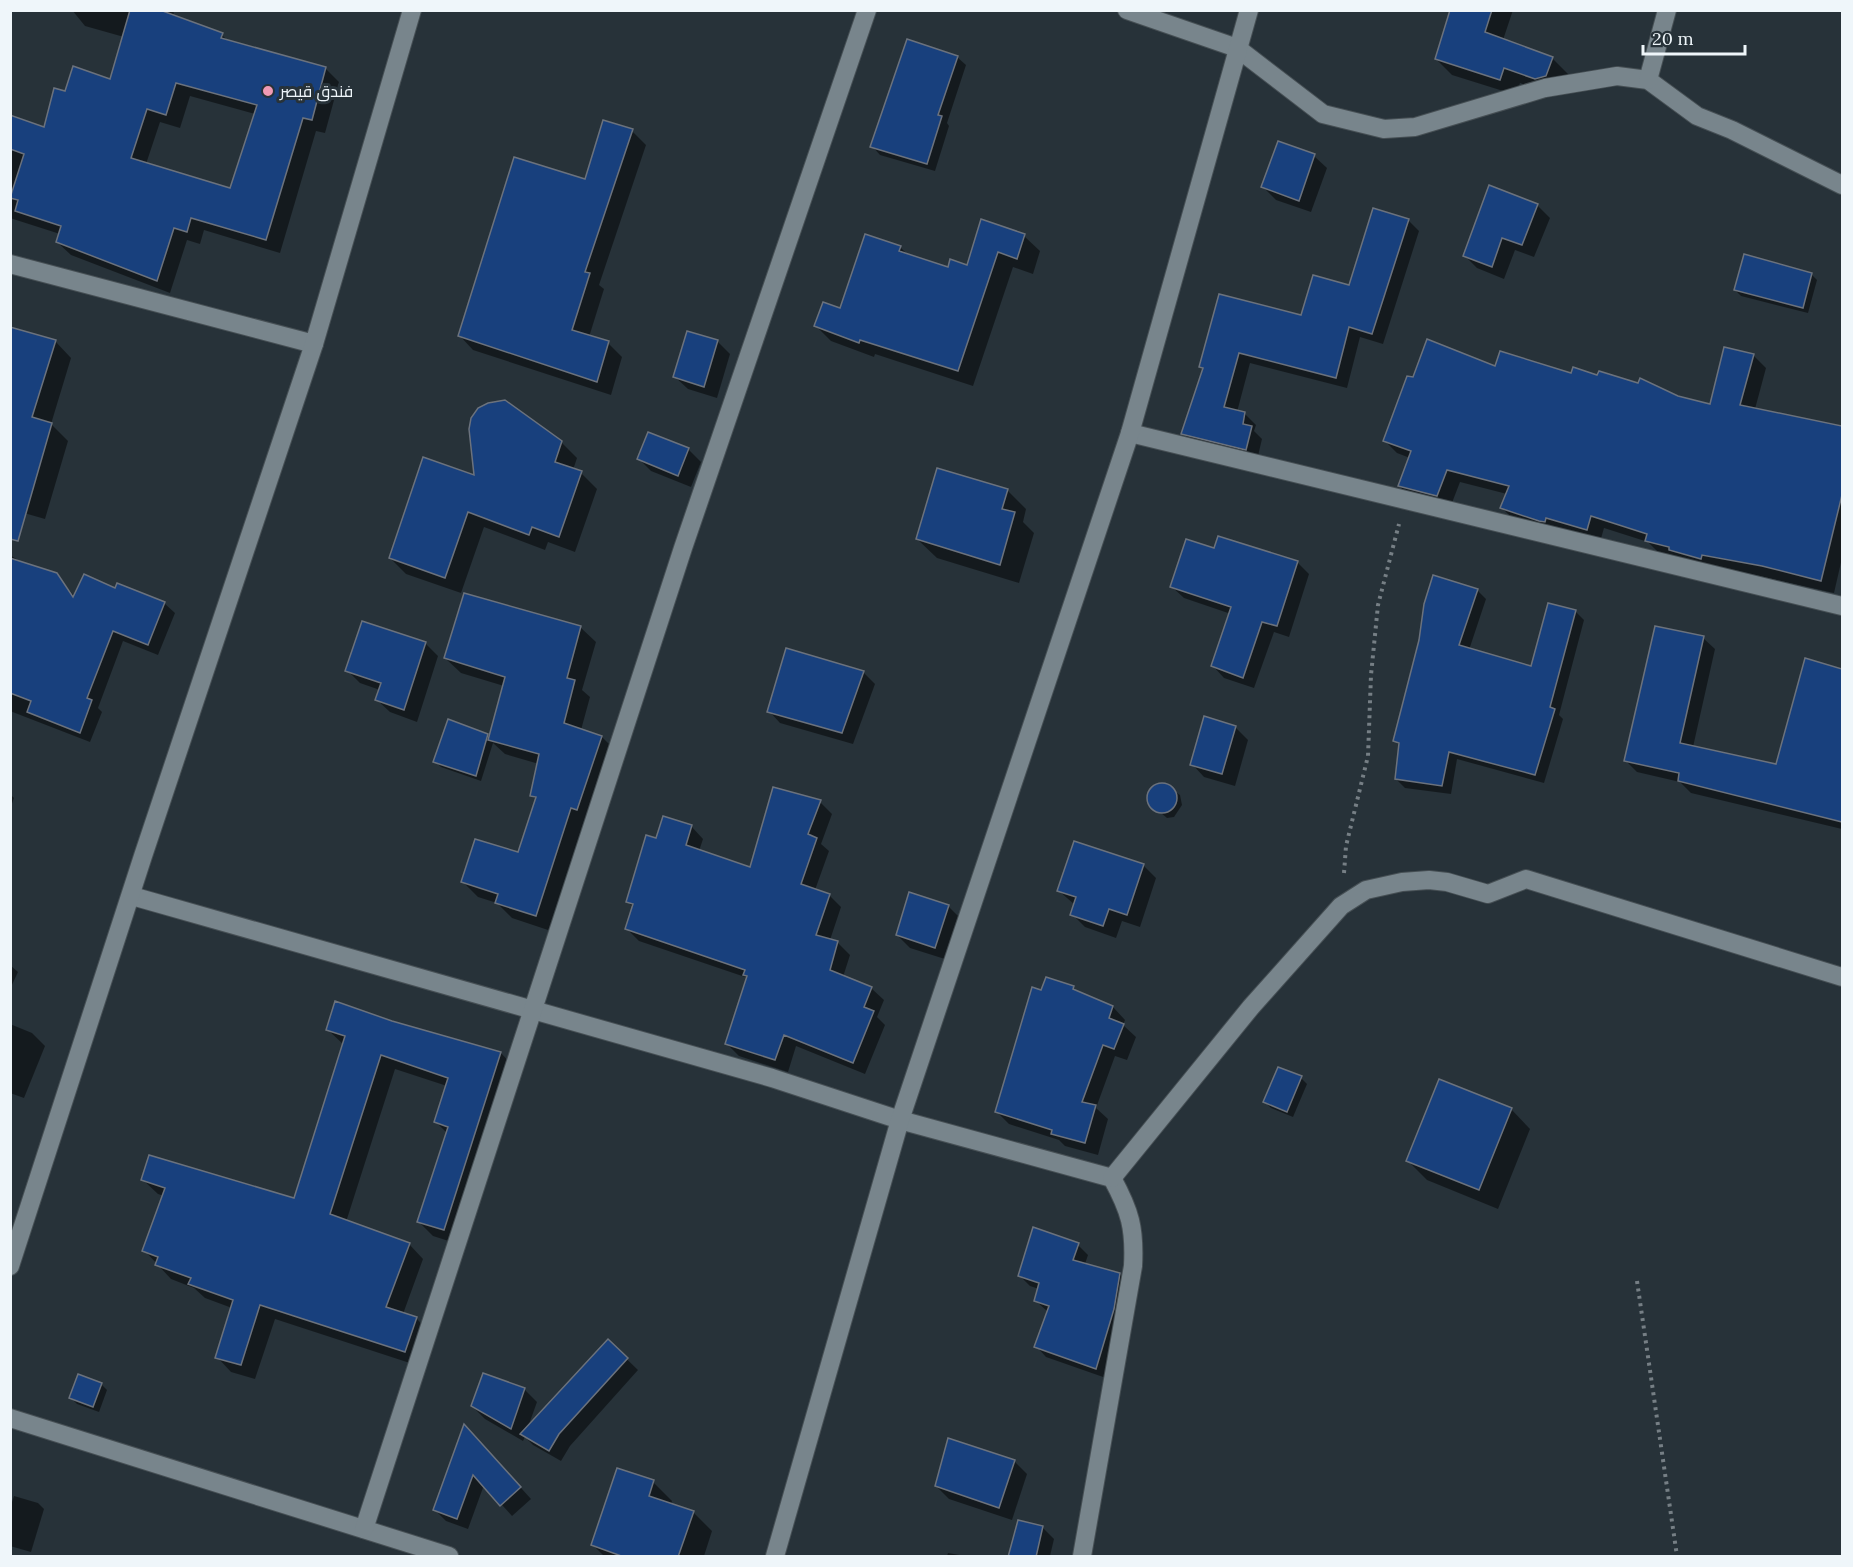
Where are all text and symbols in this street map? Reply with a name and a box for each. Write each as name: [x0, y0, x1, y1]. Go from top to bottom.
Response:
scale bar: [1643, 18, 1745, 56]
text: 20 m: [1652, 27, 1694, 50]
place label: فندق قيصر: [279, 81, 353, 102]
marker: فندق قيصر: [261, 84, 275, 98]

